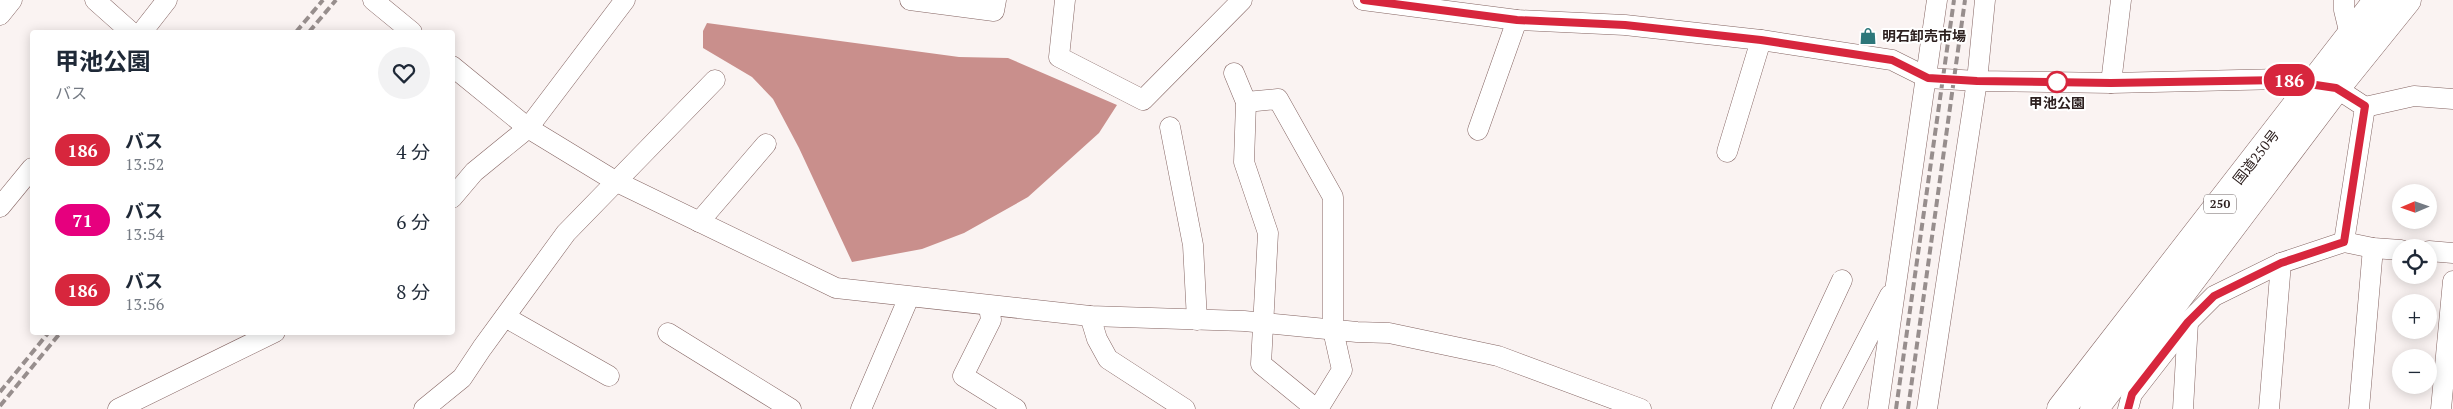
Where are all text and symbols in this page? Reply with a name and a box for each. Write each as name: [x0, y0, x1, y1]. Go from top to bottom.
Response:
shop icon: 明石卸売市場: [1858, 26, 1878, 46]
place label: 明石卸売市場: [1882, 26, 1966, 45]
text: 甲池公園: [55, 45, 151, 77]
button: heart: [378, 47, 430, 99]
line badge: 186: [2260, 64, 2318, 96]
text: 186: [2274, 68, 2304, 92]
marker: 甲池公園: [2046, 71, 2068, 93]
text: バス: [55, 82, 87, 104]
place label: 甲池公園: [2029, 93, 2085, 112]
street label: 国道250号: [2228, 125, 2283, 188]
text: バス: [125, 128, 163, 153]
text: 186: [67, 138, 98, 162]
text: 4 分: [396, 139, 430, 164]
text: 13:52: [125, 153, 164, 175]
north arrow: [2392, 184, 2438, 229]
map controls: [2392, 184, 2437, 394]
road number: 250: [2204, 194, 2236, 213]
text: バス: [125, 198, 163, 223]
text: 71: [72, 208, 93, 232]
text: 6 分: [396, 209, 430, 234]
text: 13:54: [125, 223, 164, 245]
button: locate: [2392, 239, 2437, 284]
text: バス: [125, 268, 163, 293]
text: 186: [67, 278, 98, 302]
text: 8 分: [396, 279, 430, 304]
text: 13:56: [125, 293, 164, 315]
button: +: [2392, 294, 2437, 339]
button: −: [2392, 349, 2437, 394]

